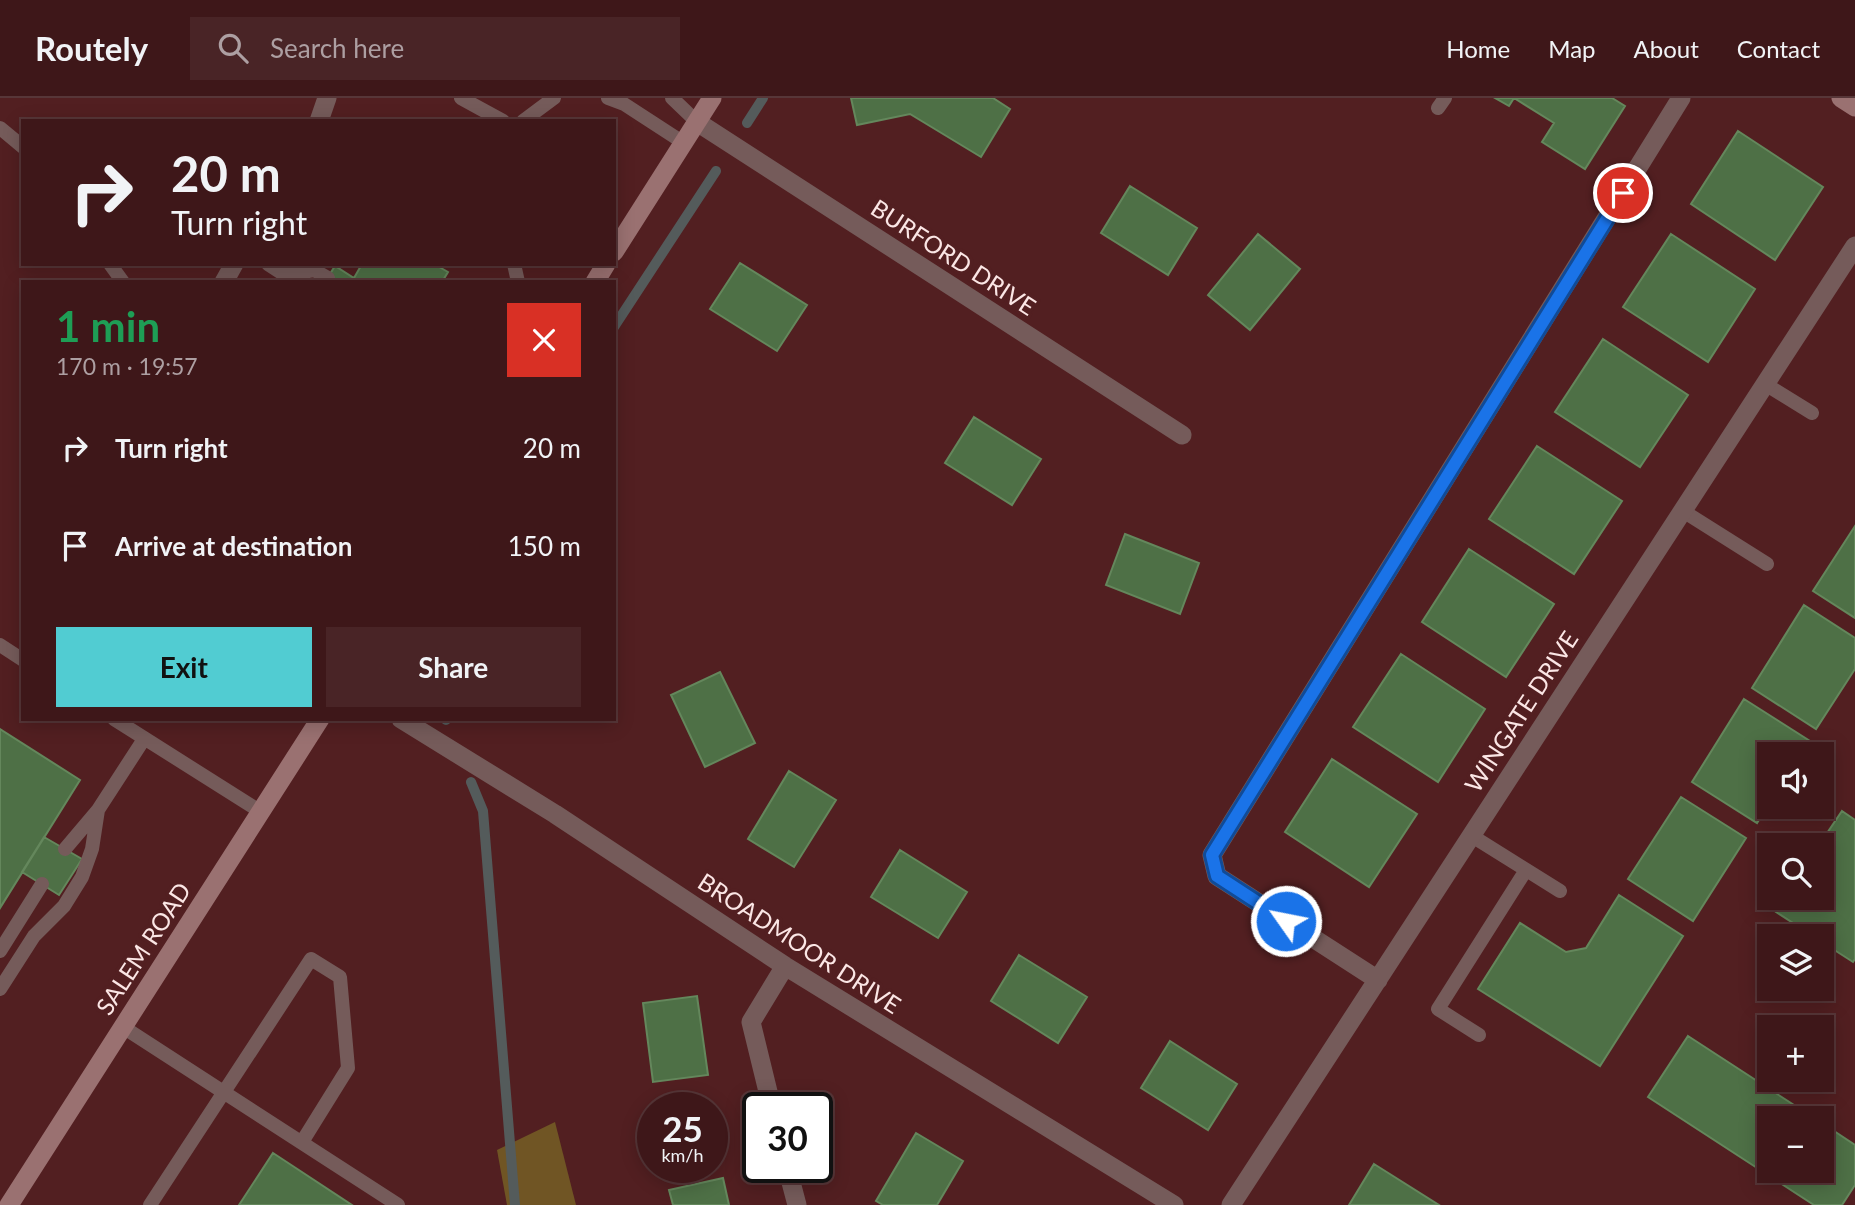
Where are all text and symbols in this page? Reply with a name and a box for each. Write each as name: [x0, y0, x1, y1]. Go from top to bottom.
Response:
search box: [190, 17, 680, 80]
text: Routely: [35, 28, 148, 68]
icon: search: [214, 29, 252, 67]
text: Search here: [270, 32, 404, 64]
text: Home: [1446, 34, 1510, 63]
text: Map: [1548, 34, 1596, 63]
text: About: [1634, 34, 1699, 63]
text: Contact: [1737, 34, 1820, 63]
text: 20 m: [171, 144, 281, 202]
icon: right: [56, 147, 147, 238]
pin: [1593, 163, 1653, 223]
icon: arrive: [1604, 174, 1642, 212]
street label: BURFORD DRIVE: [866, 193, 1042, 321]
text: Turn right: [171, 203, 307, 242]
text: 1 min: [56, 301, 160, 351]
button: close: [507, 303, 581, 377]
text: 170 m · 19:57: [56, 352, 198, 380]
icon: right: [56, 429, 94, 467]
text: Turn right: [115, 432, 228, 464]
text: 20 m: [523, 432, 581, 464]
icon: arrive: [56, 527, 94, 565]
text: Arrive at destination: [115, 530, 352, 562]
text: 150 m: [508, 530, 581, 562]
street label: WINGATE DRIVE: [1458, 625, 1584, 797]
button: Exit: [56, 627, 312, 707]
button: Share: [326, 627, 581, 707]
map controls: [1757, 742, 1834, 1183]
button: sound: [1757, 742, 1834, 819]
button: search: [1757, 833, 1834, 910]
street label: BROADMOOR DRIVE: [693, 866, 907, 1019]
street label: SALEM ROAD: [89, 877, 196, 1020]
position arrow: [1249, 884, 1323, 958]
button: layers: [1757, 924, 1834, 1001]
button: +: [1757, 1015, 1834, 1092]
speed limit sign: 30: [742, 1092, 833, 1183]
button: −: [1757, 1106, 1834, 1183]
text: 25: [662, 1107, 703, 1149]
text: km/h: [661, 1144, 704, 1166]

